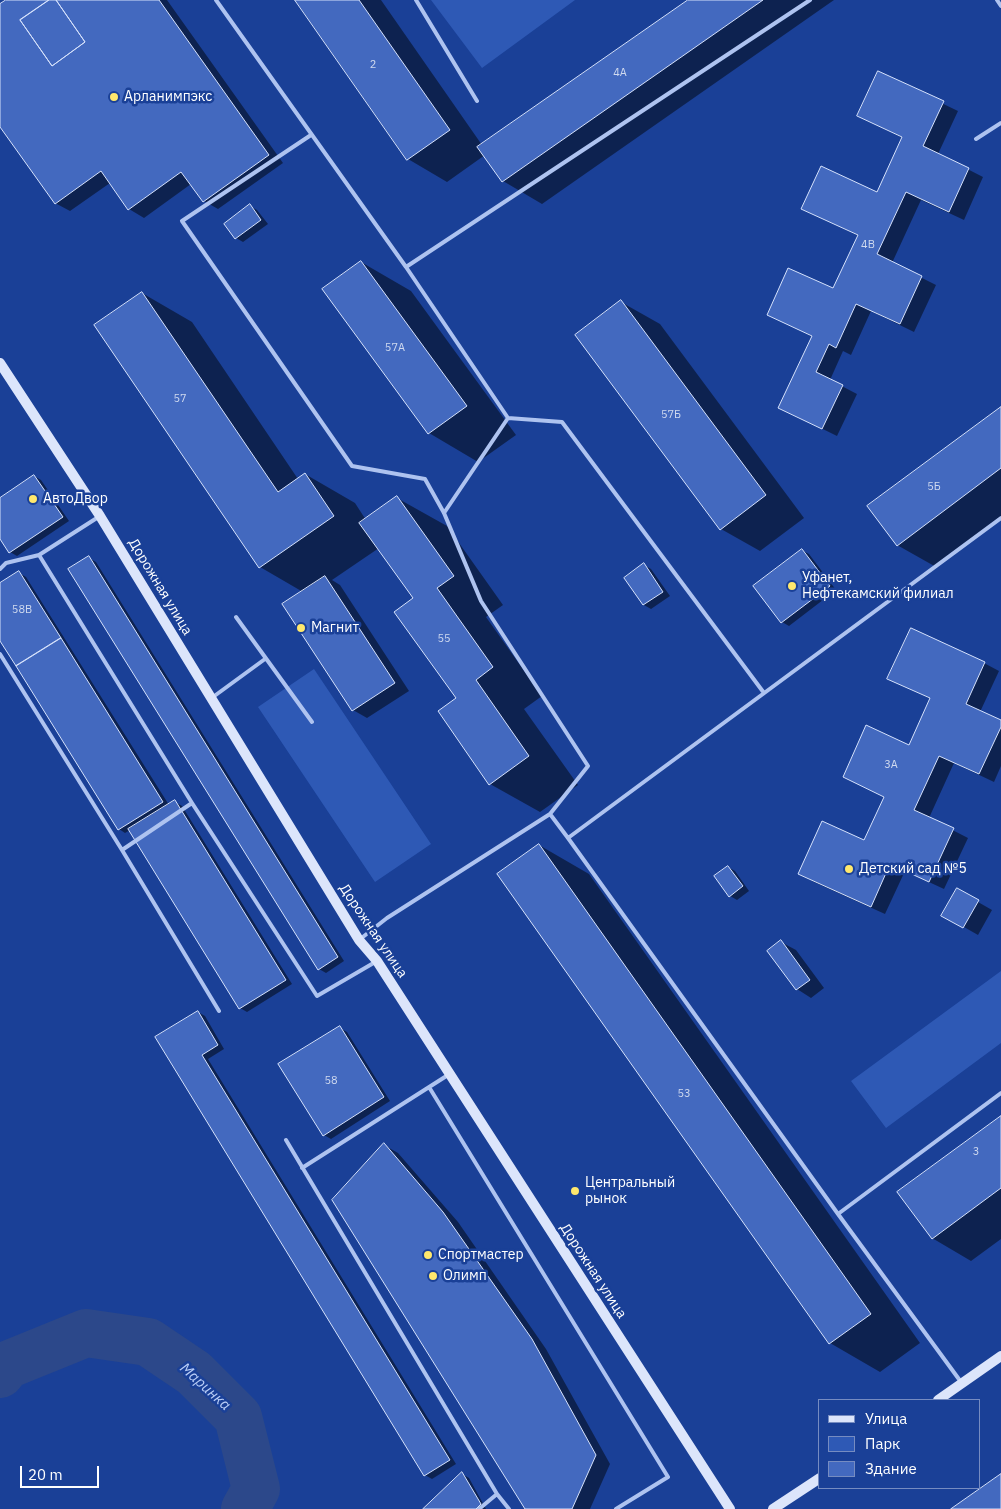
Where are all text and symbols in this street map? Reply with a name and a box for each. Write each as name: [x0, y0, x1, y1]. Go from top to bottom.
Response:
house number: 2: [370, 58, 376, 72]
house number: 4А: [613, 66, 627, 80]
place label: Арланимпэкс: [124, 89, 212, 105]
marker: Арланимпэкс: [108, 91, 120, 103]
house number: 4В: [861, 238, 875, 252]
house number: 57А: [385, 341, 405, 355]
house number: 57: [173, 392, 187, 406]
house number: 57Б: [661, 408, 681, 422]
house number: 5Б: [927, 480, 941, 494]
place label: АвтоДвор: [43, 491, 108, 507]
marker: АвтоДвор: [27, 493, 39, 505]
street label: Дорожная улица: [125, 536, 195, 638]
place label: Уфанет, Нефтекамский филиал: [802, 570, 954, 602]
marker: Уфанет, Нефтекамский филиал: [786, 580, 798, 592]
house number: 58В: [12, 603, 32, 617]
place label: Магнит: [311, 620, 359, 636]
marker: Магнит: [295, 622, 307, 634]
house number: 55: [437, 632, 451, 646]
house number: 3А: [884, 758, 898, 772]
place label: Детский сад №5: [859, 861, 967, 877]
marker: Детский сад №5: [843, 863, 855, 875]
street label: Дорожная улица: [335, 881, 411, 981]
house number: 58: [324, 1074, 338, 1088]
house number: 53: [677, 1087, 691, 1101]
house number: 3: [973, 1145, 979, 1159]
place label: Центральный рынок: [585, 1175, 675, 1208]
marker: Центральный рынок: [569, 1185, 581, 1197]
street label: Дорожная улица: [556, 1220, 630, 1322]
place label: Спортмастер: [438, 1247, 524, 1263]
marker: Спортмастер: [422, 1249, 434, 1261]
place label: Олимп: [443, 1268, 487, 1284]
marker: Олимп: [427, 1270, 439, 1282]
water label: Маринка: [176, 1359, 234, 1415]
legend: [818, 1399, 981, 1489]
text: Улица: [865, 1409, 907, 1428]
text: Парк: [865, 1434, 900, 1453]
scale bar: [22, 1456, 101, 1488]
text: Здание: [865, 1459, 917, 1478]
text: 20 m: [28, 1465, 63, 1484]

